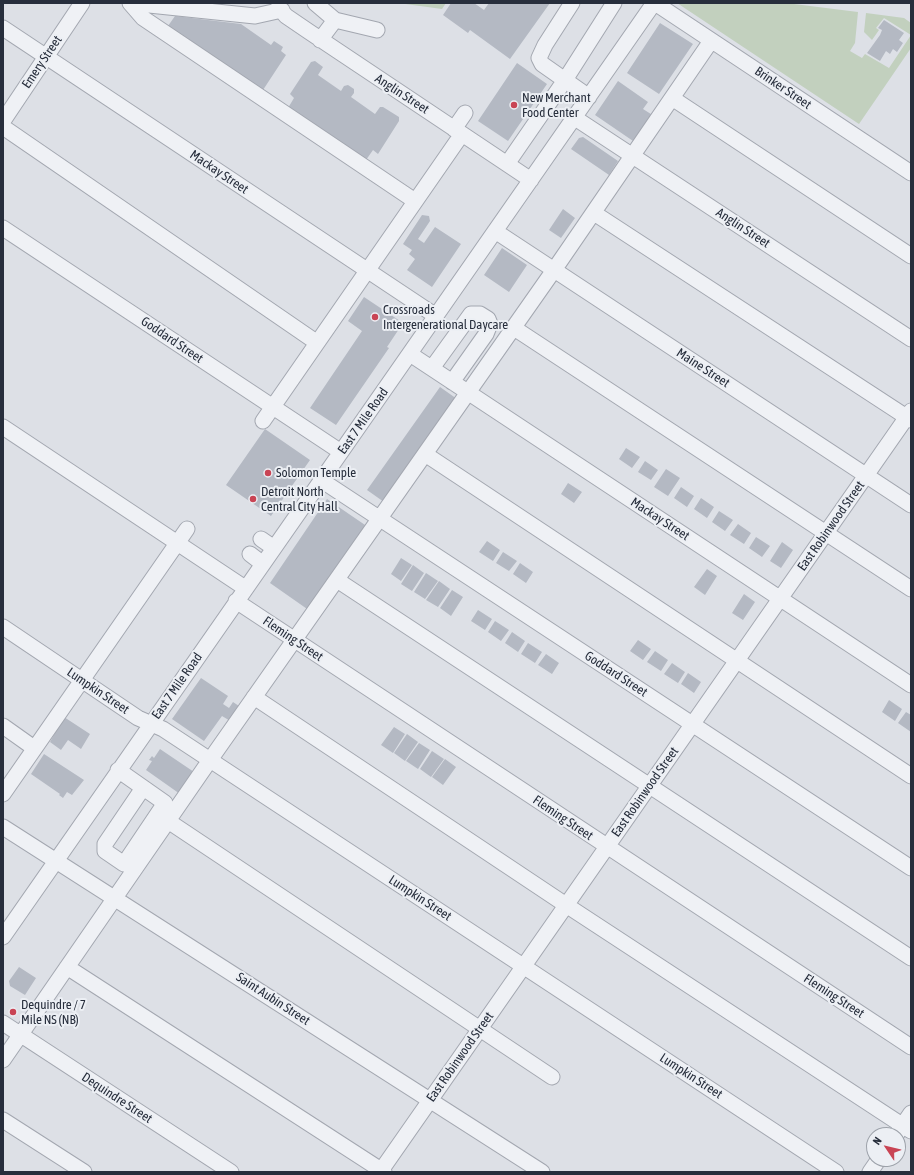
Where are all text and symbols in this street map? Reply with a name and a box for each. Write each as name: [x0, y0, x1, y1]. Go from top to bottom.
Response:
street label: Emery Street: [19, 33, 65, 91]
street label: Brinker Street: [752, 63, 814, 113]
street label: Anglin Street: [372, 71, 432, 117]
place label: New Merchant Food Center: [522, 90, 591, 121]
marker: New Merchant Food Center: [509, 100, 519, 110]
street label: Mackay Street: [187, 147, 251, 197]
street label: Anglin Street: [713, 205, 773, 251]
place label: Crossroads Intergenerational Daycare: [383, 302, 508, 333]
marker: Crossroads Intergenerational Daycare: [370, 312, 380, 322]
street label: Goddard Street: [138, 313, 206, 367]
street label: Maine Street: [673, 345, 733, 391]
street label: East 7 Mile Road: [334, 385, 392, 457]
place label: Solomon Temple: [276, 465, 356, 481]
marker: Solomon Temple: [263, 468, 273, 478]
street label: East Robinwood Street: [794, 478, 868, 574]
place label: Detroit North Central City Hall: [261, 484, 338, 515]
marker: Detroit North Central City Hall: [248, 494, 258, 504]
street label: Mackay Street: [628, 494, 692, 544]
street label: Fleming Street: [260, 613, 326, 665]
street label: Goddard Street: [582, 648, 650, 700]
street label: East 7 Mile Road: [148, 650, 206, 722]
street label: Lumpkin Street: [64, 664, 132, 718]
street label: East Robinwood Street: [608, 744, 682, 840]
street label: Fleming Street: [530, 792, 596, 844]
street label: Lumpkin Street: [386, 872, 454, 924]
street label: Saint Aubin Street: [233, 969, 313, 1029]
street label: Fleming Street: [801, 971, 867, 1021]
place label: Dequindre / 7 Mile NS (NB): [21, 997, 86, 1028]
marker: Dequindre / 7 Mile NS (NB): [8, 1007, 18, 1017]
street label: East Robinwood Street: [423, 1009, 497, 1105]
street label: Lumpkin Street: [657, 1050, 725, 1102]
street label: Dequindre Street: [79, 1069, 155, 1127]
north arrow: [866, 1127, 906, 1167]
text: N: [870, 1135, 884, 1147]

